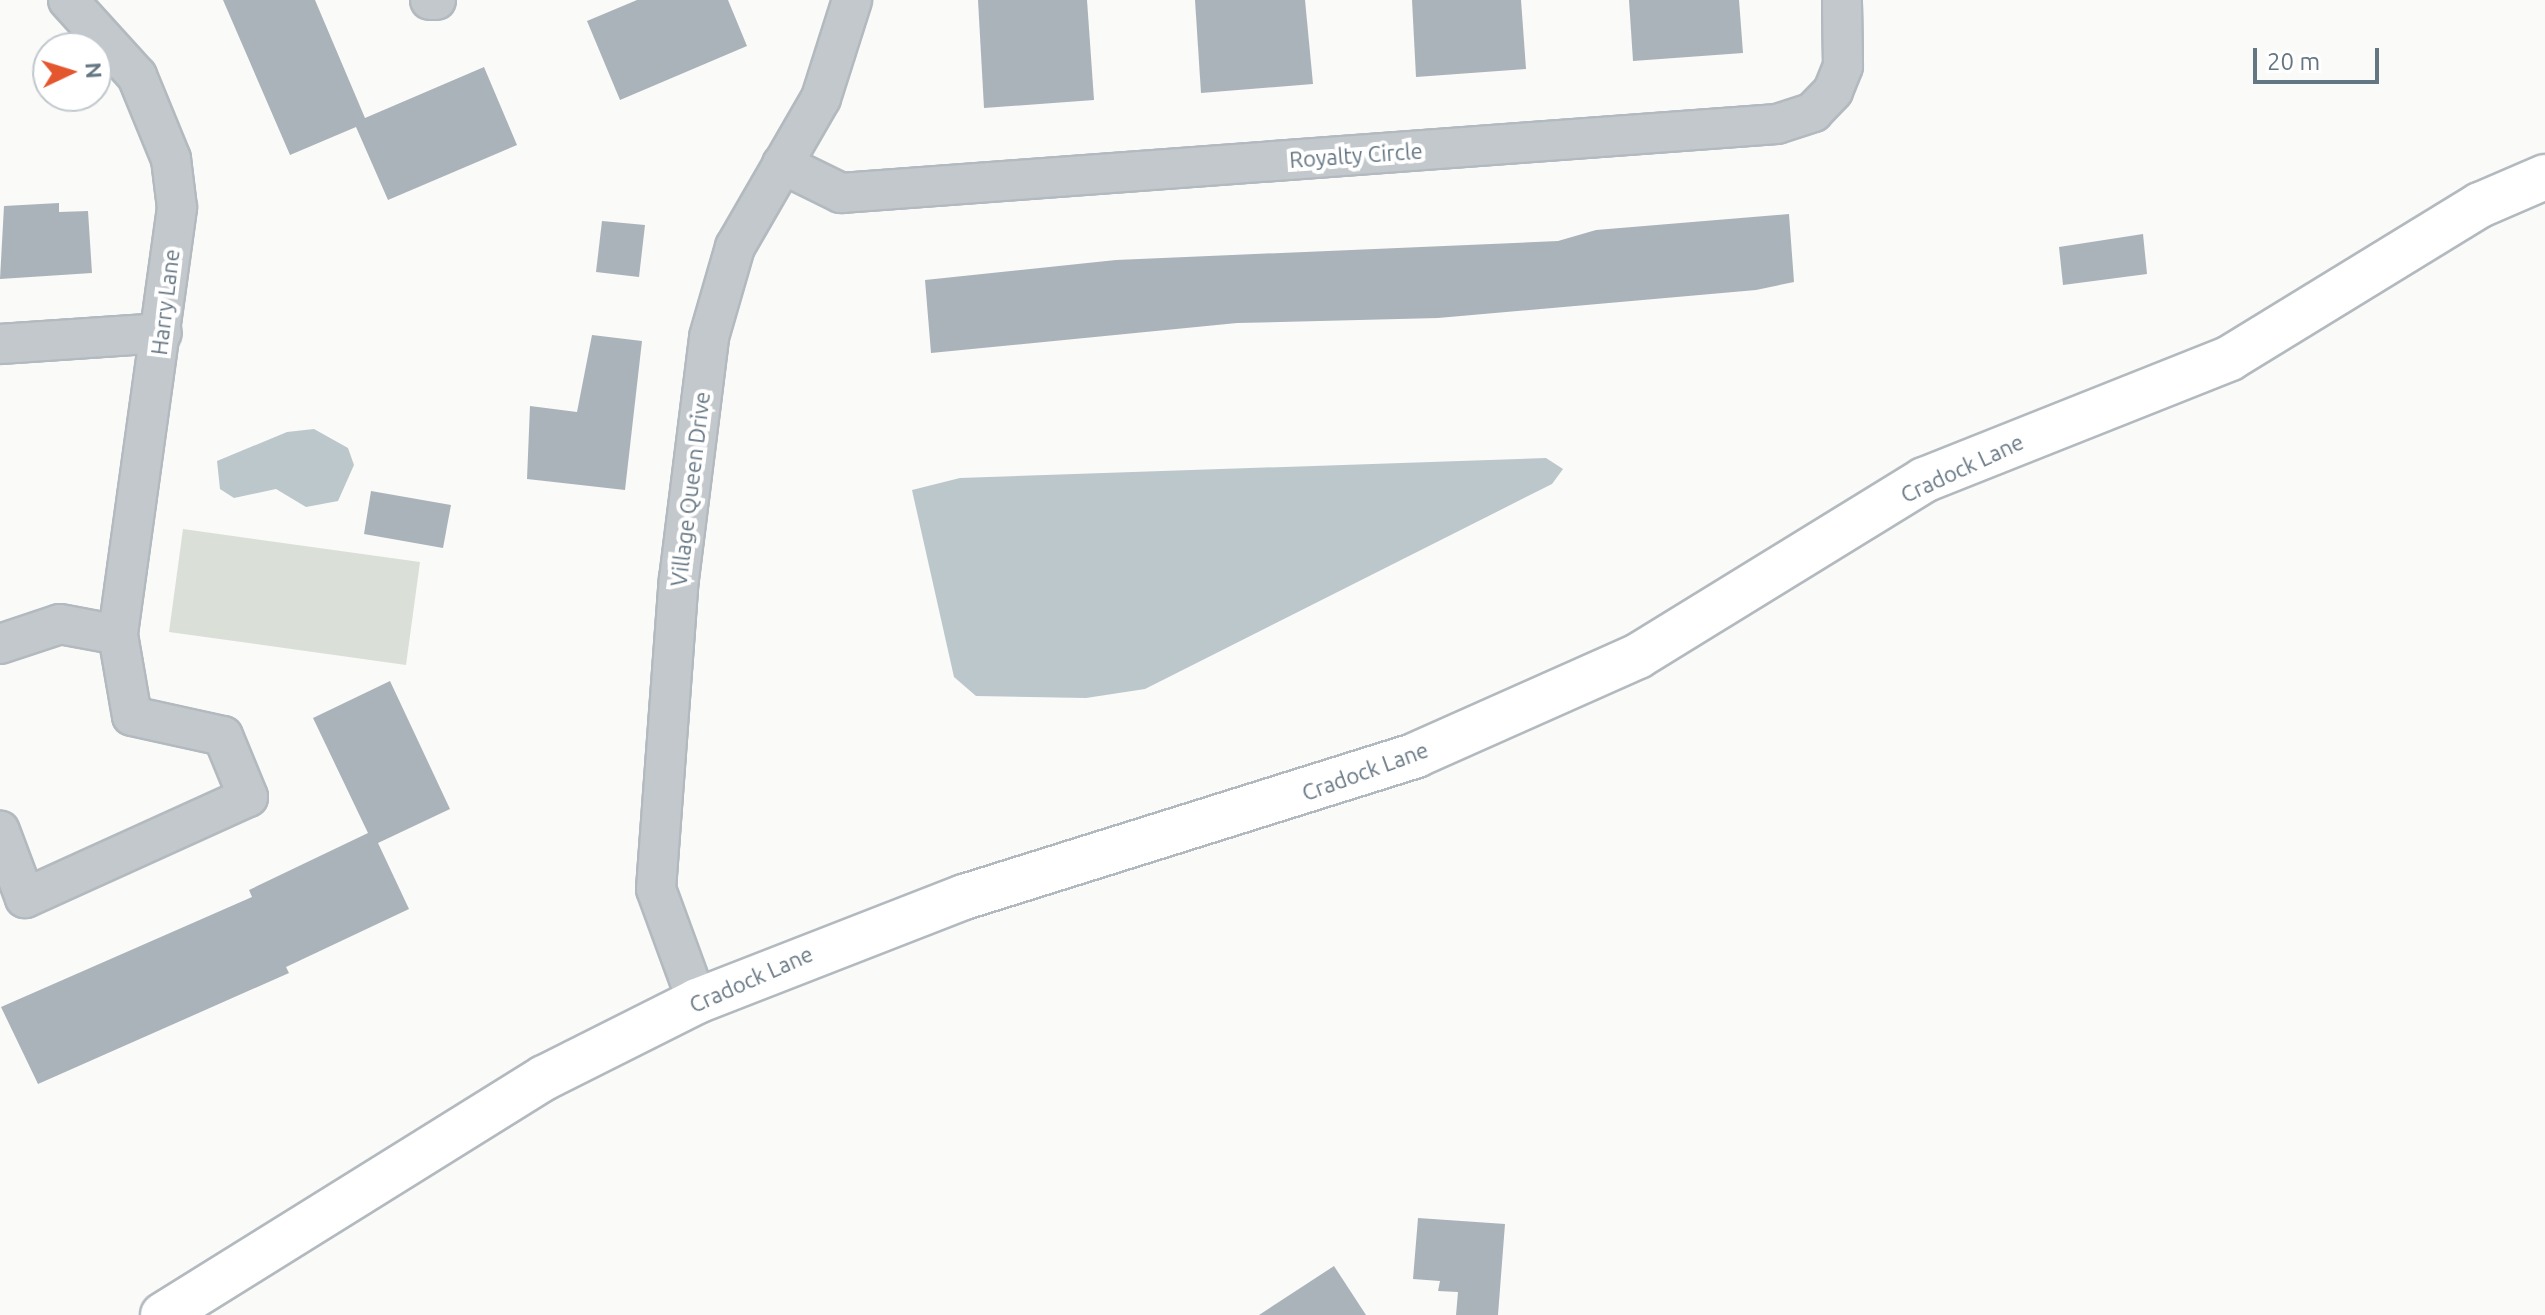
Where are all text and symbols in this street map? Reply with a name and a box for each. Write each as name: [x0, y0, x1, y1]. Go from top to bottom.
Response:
north arrow: [32, 32, 112, 112]
scale bar: [2257, 32, 2383, 82]
text: 20 m: [2267, 48, 2320, 75]
text: N: [81, 61, 107, 79]
street label: Royalty Circle: [1288, 137, 1424, 173]
street label: Harry Lane: [145, 247, 185, 357]
street label: Village Queen Drive: [665, 390, 715, 588]
street label: Cradock Lane: [1896, 428, 2028, 508]
street label: Cradock Lane: [1298, 736, 1432, 806]
street label: Cradock Lane: [685, 940, 817, 1018]

